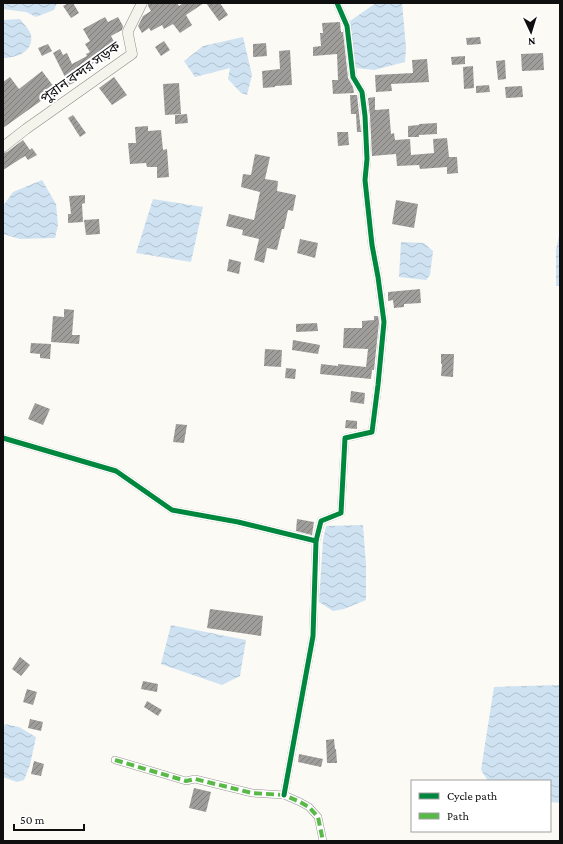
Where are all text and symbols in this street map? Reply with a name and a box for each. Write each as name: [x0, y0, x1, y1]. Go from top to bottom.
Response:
north arrow: [511, 12, 551, 52]
text: N: [527, 36, 536, 48]
street label: পুরান বন্দর সড়ক: [37, 37, 124, 107]
legend: [411, 780, 551, 832]
text: Cycle path: [447, 789, 498, 803]
scale bar: [14, 806, 84, 832]
text: Path: [447, 809, 469, 823]
text: 50 m: [20, 813, 45, 827]

